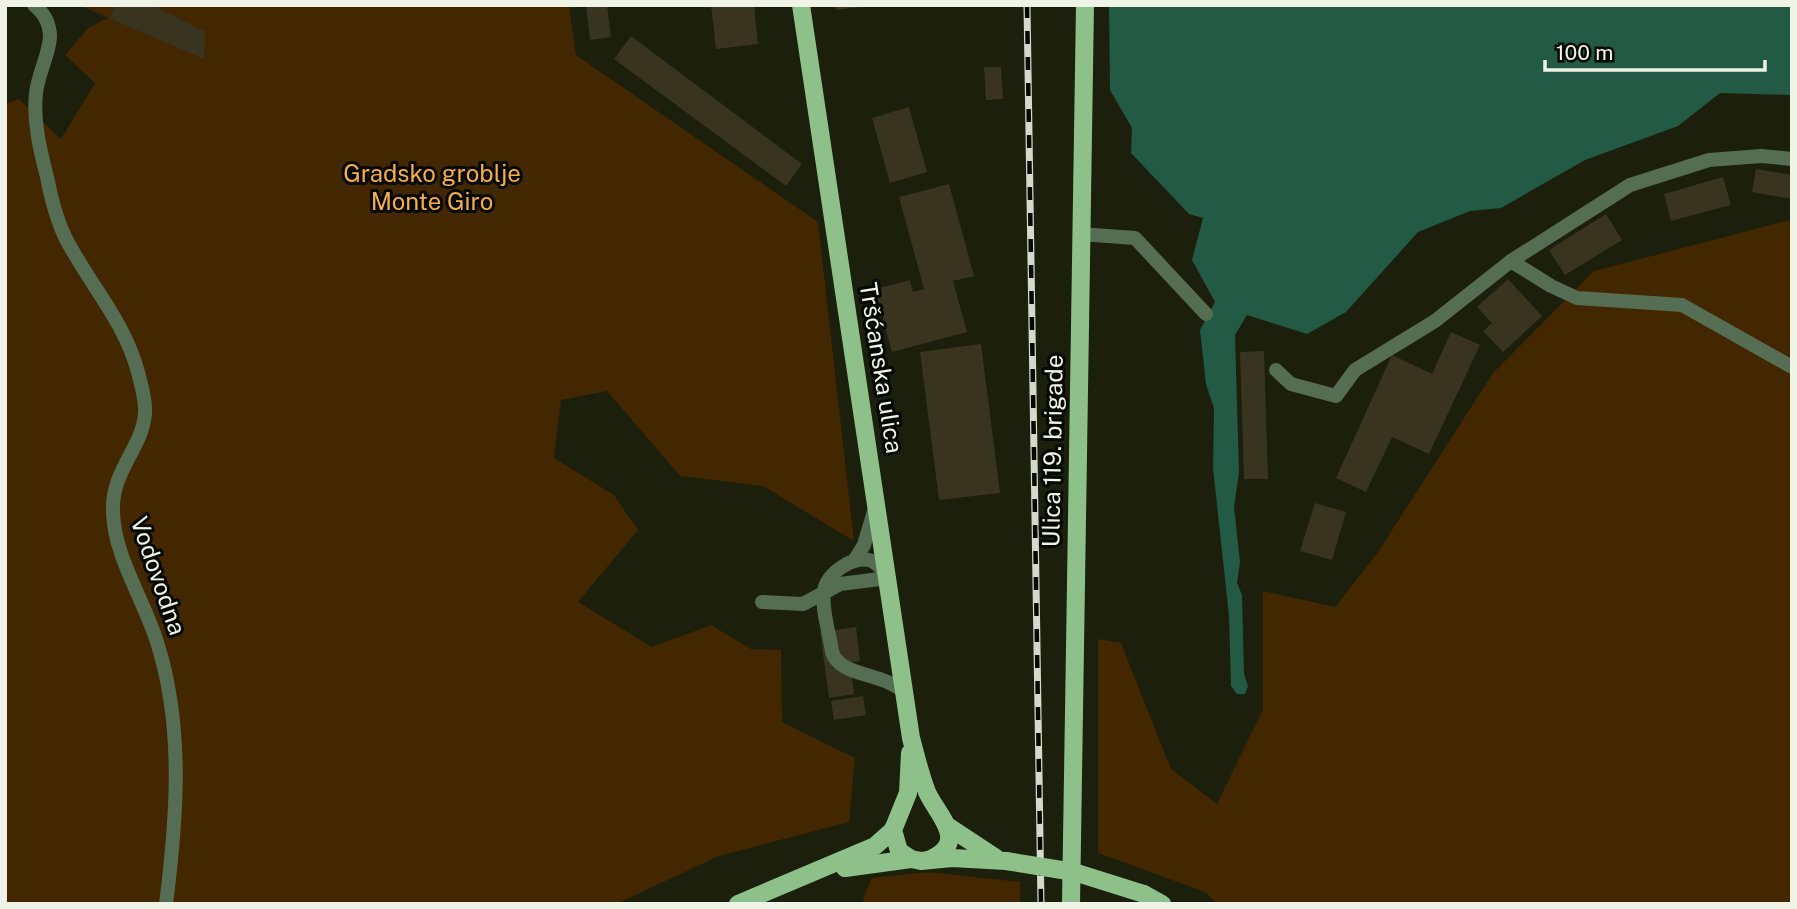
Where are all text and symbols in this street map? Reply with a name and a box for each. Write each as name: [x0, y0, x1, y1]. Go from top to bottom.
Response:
scale bar: [1545, 28, 1766, 72]
text: 100 m: [1556, 40, 1613, 65]
park label: Gradsko groblje Monte Giro: [343, 159, 521, 215]
street label: Tršćanska ulica: [855, 280, 909, 455]
street label: Ulica 119. brigade: [1036, 354, 1068, 548]
street label: Vodovodna: [126, 513, 192, 639]

